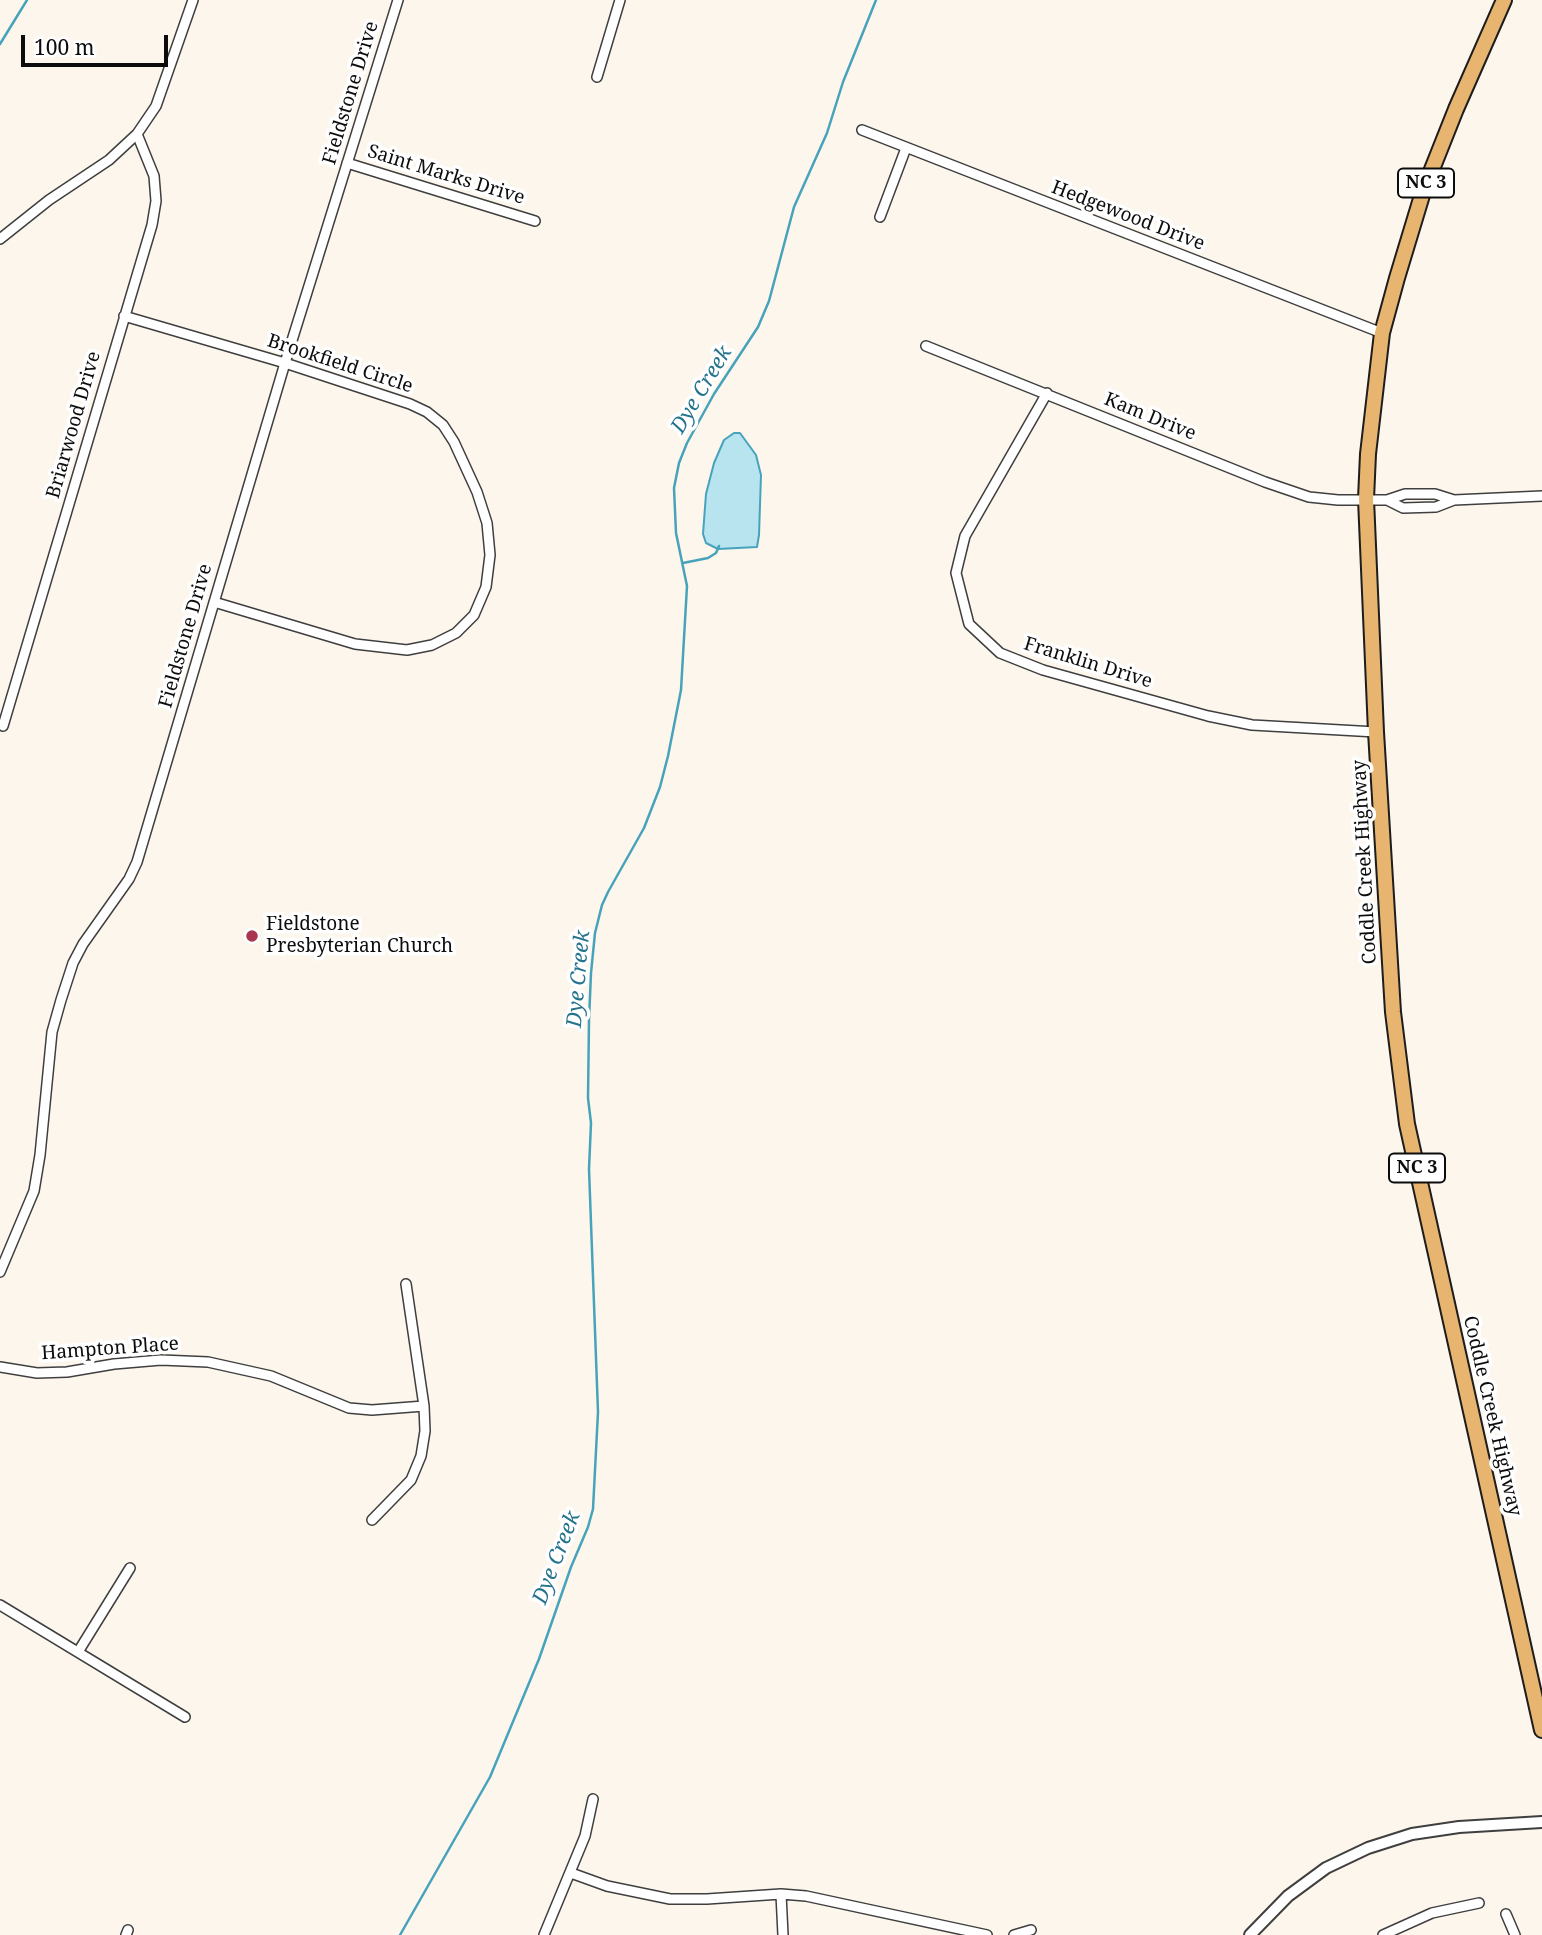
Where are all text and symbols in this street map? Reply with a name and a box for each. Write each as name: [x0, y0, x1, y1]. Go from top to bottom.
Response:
street label: Fieldstone Drive: [318, 19, 384, 167]
scale bar: [24, 21, 172, 65]
text: 100 m: [34, 33, 95, 61]
street label: Saint Marks Drive: [365, 140, 527, 210]
road number: NC 3: [1398, 168, 1454, 198]
street label: Hedgewood Drive: [1048, 176, 1208, 256]
street label: Brookfield Circle: [264, 330, 416, 398]
water label: Dye Creek: [666, 342, 738, 438]
street label: Briarwood Drive: [42, 349, 106, 501]
street label: Kam Drive: [1101, 388, 1199, 446]
street label: Fieldstone Drive: [155, 561, 217, 711]
street label: Franklin Drive: [1021, 633, 1155, 693]
street label: Coddle Creek Highway: [1348, 759, 1382, 965]
place label: Fieldstone Presbyterian Church: [266, 914, 453, 958]
marker: Fieldstone Presbyterian Church: [244, 928, 260, 944]
water label: Dye Creek: [562, 929, 596, 1029]
road number: NC 3: [1389, 1154, 1445, 1182]
street label: Coddle Creek Highway: [1458, 1314, 1526, 1518]
street label: Hampton Place: [40, 1333, 180, 1365]
water label: Dye Creek: [528, 1508, 586, 1608]

